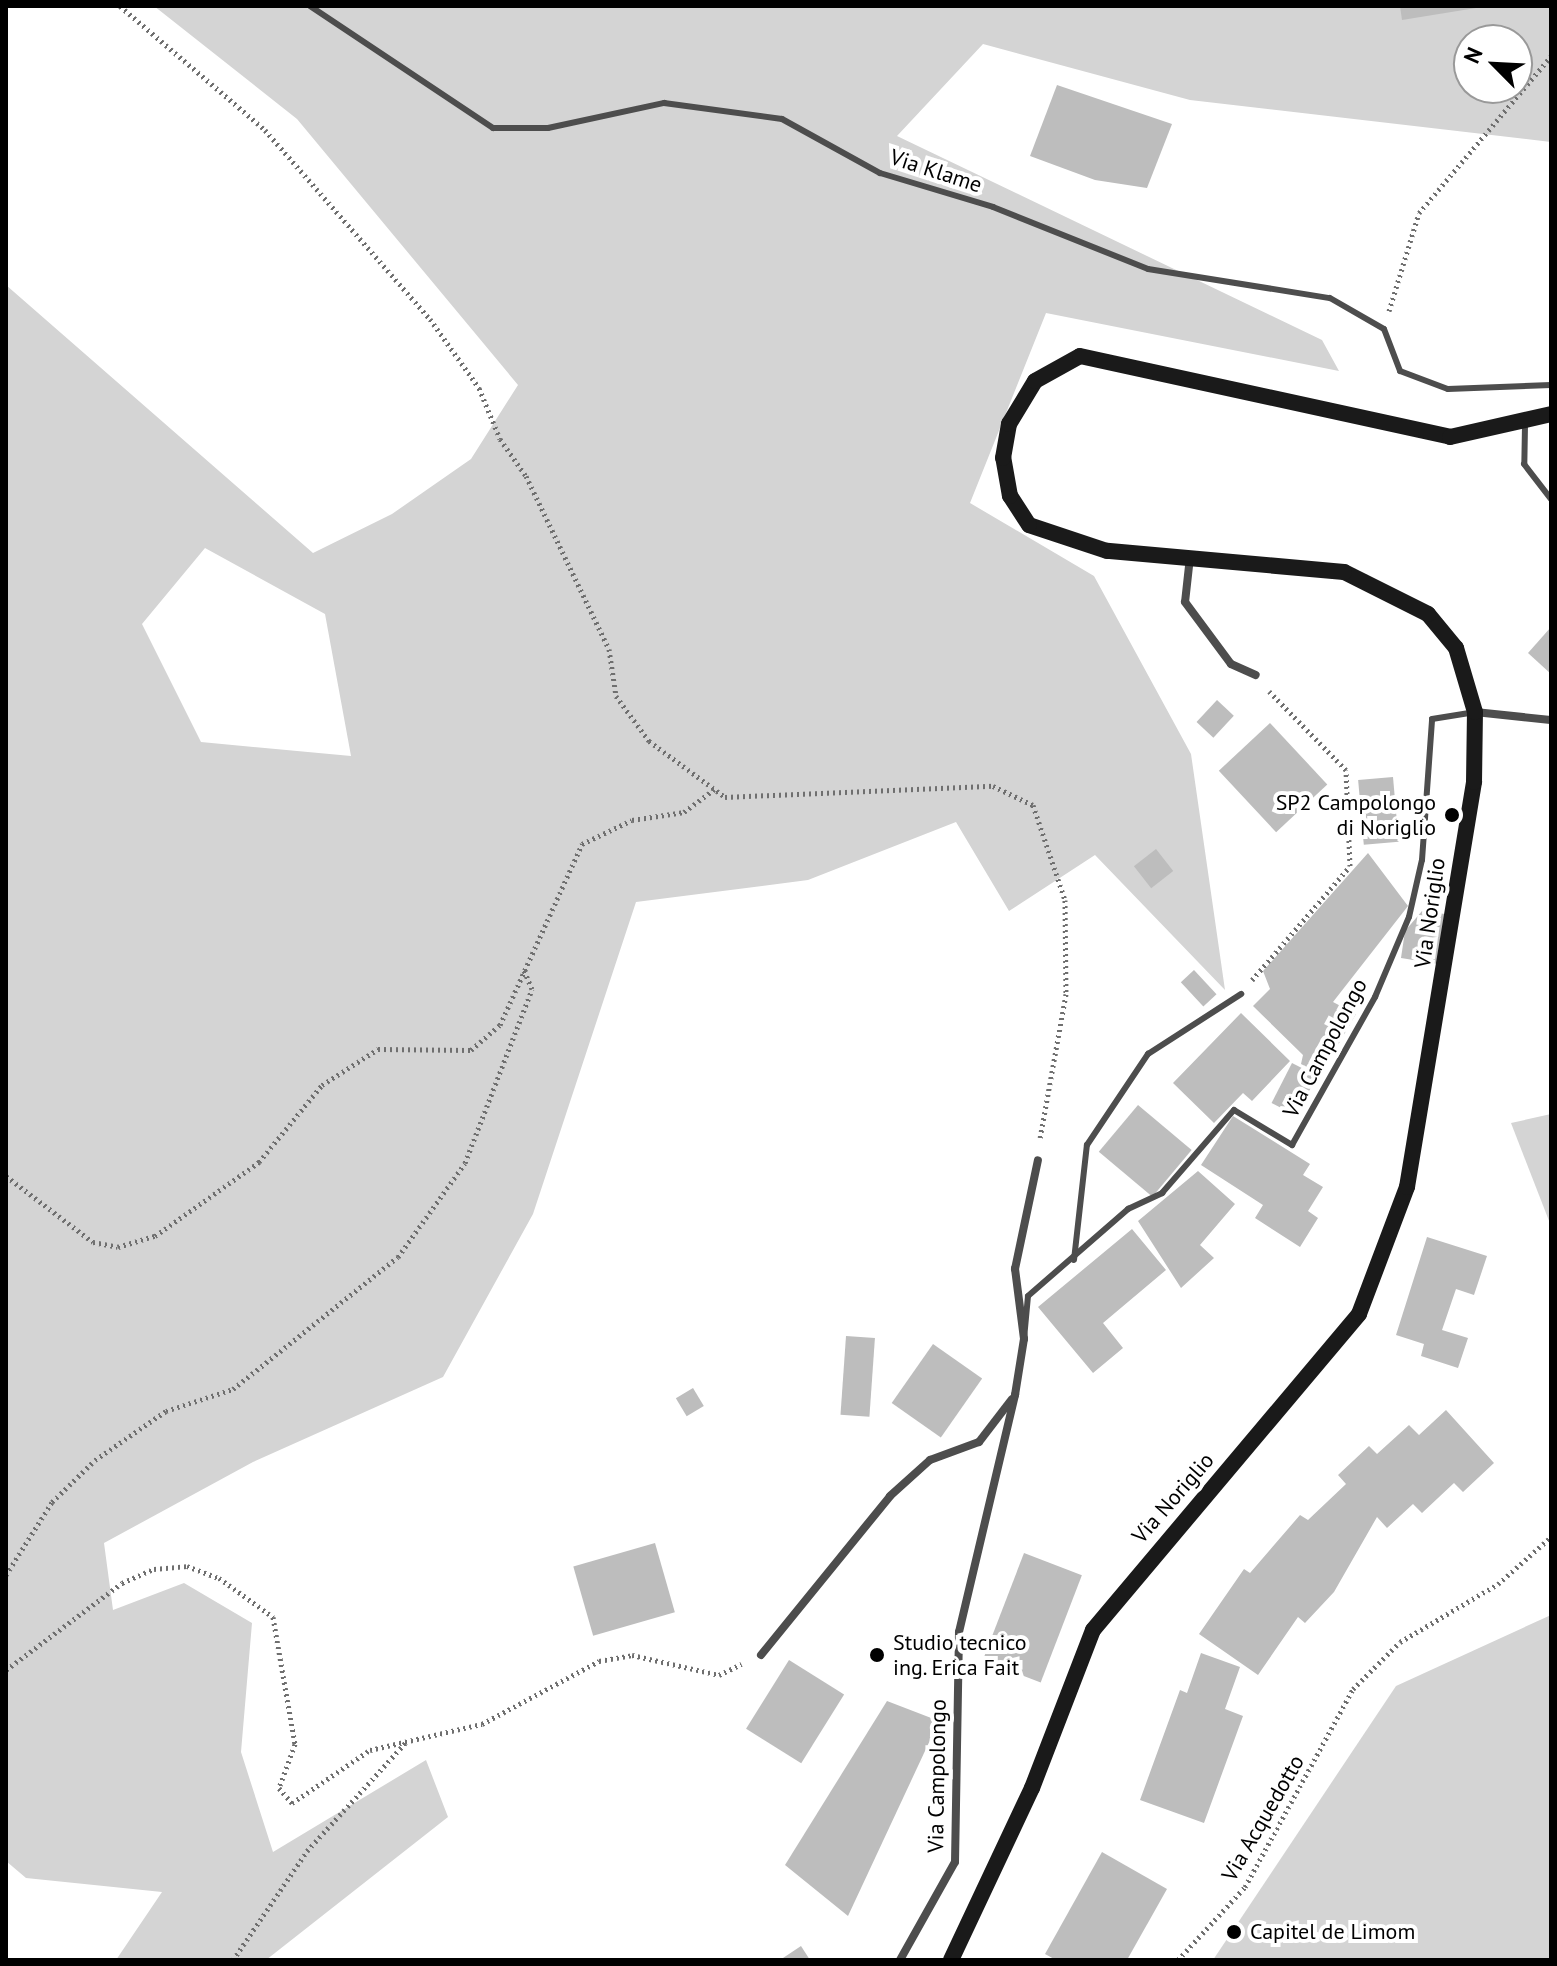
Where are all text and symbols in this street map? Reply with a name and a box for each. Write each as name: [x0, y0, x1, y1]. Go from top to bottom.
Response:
north arrow: [1453, 24, 1533, 104]
text: N: [1457, 43, 1489, 67]
street label: Via Klame: [887, 144, 985, 198]
place label: SP2 Campolongo di Noriglio: [1276, 789, 1436, 840]
marker: SP2 Campolongo di Noriglio: [1443, 806, 1461, 824]
street label: Via Noriglio: [1409, 856, 1451, 970]
street label: Via Campolongo: [1277, 974, 1373, 1122]
street label: Via Noriglio: [1127, 1447, 1219, 1549]
place label: Studio tecnico ing. Erica Fait: [893, 1629, 1027, 1680]
marker: Studio tecnico ing. Erica Fait: [868, 1646, 886, 1664]
street label: Via Campolongo: [922, 1699, 952, 1853]
street label: Via Acquedotto: [1216, 1750, 1310, 1886]
place label: Capitel de Limom: [1250, 1919, 1415, 1945]
marker: Capitel de Limom: [1225, 1923, 1243, 1941]

